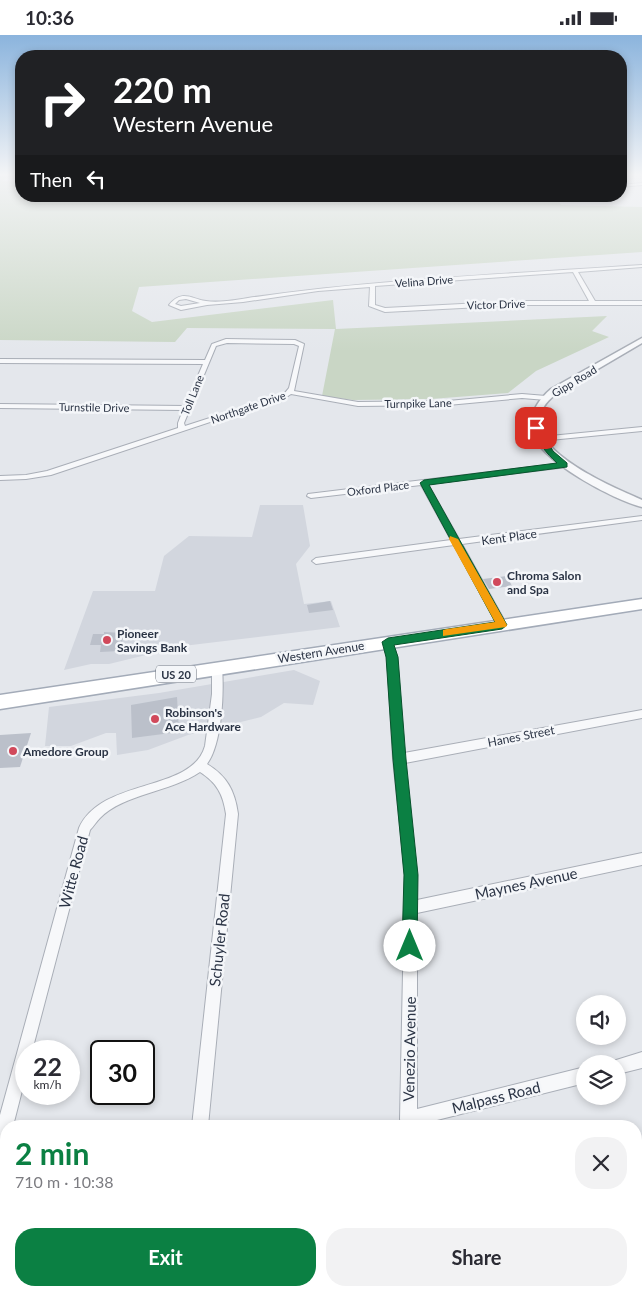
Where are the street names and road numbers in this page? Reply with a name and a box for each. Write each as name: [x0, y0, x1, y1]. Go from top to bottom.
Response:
street label: Velina Drive: [394, 272, 454, 290]
street label: Victor Drive: [467, 296, 526, 312]
street label: Gipp Road: [549, 363, 599, 399]
street label: Toll Lane: [178, 373, 206, 417]
street label: Northgate Drive: [209, 388, 287, 426]
street label: Turnpike Lane: [384, 396, 452, 410]
street label: Turnstile Drive: [59, 400, 130, 414]
street label: Oxford Place: [346, 478, 410, 498]
street label: Kent Place: [480, 526, 538, 548]
street label: Western Avenue: [277, 638, 365, 666]
road number: US 20: [156, 665, 196, 683]
street label: Hanes Street: [486, 722, 556, 750]
street label: Witte Road: [55, 834, 91, 910]
street label: Maynes Avenue: [473, 863, 579, 903]
street label: Schuyler Road: [205, 893, 233, 987]
street label: Venezio Avenue: [399, 996, 419, 1102]
street label: Malpass Road: [450, 1077, 542, 1117]

